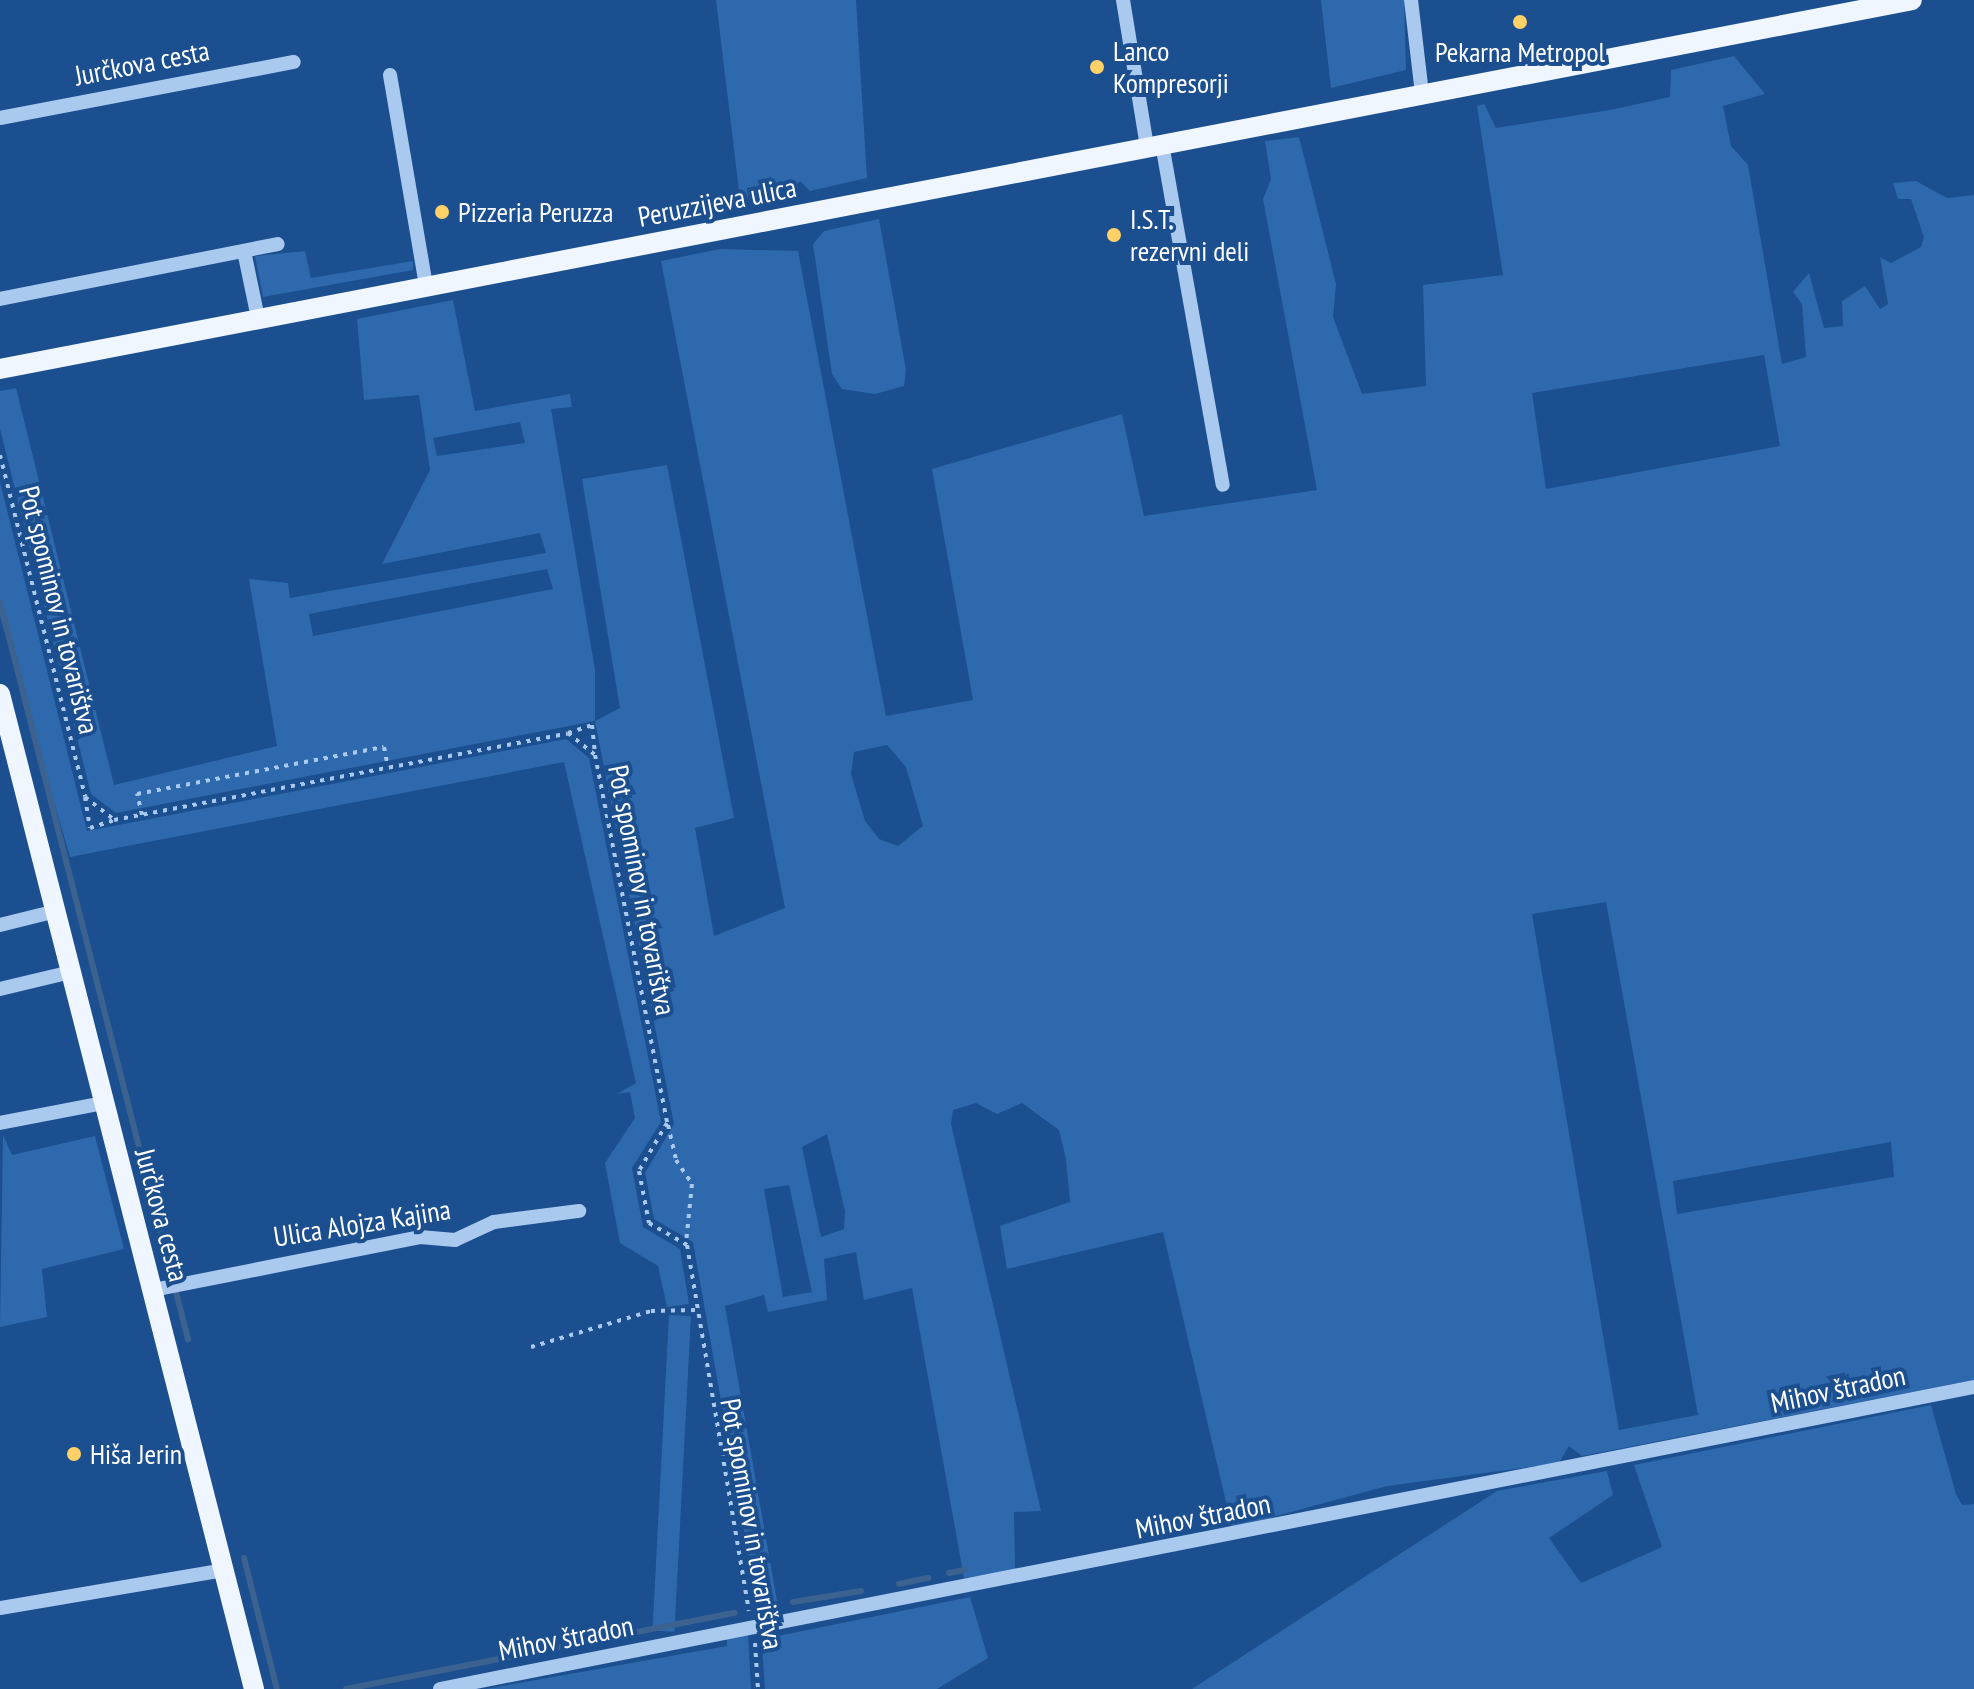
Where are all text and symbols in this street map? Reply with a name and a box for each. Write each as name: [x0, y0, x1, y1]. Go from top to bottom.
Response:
marker: Pekarna Metropol: [1511, 13, 1529, 31]
street label: Jurčkova cesta: [72, 33, 212, 93]
place label: Lanco Kompresorji: [1113, 34, 1229, 100]
place label: Pekarna Metropol: [1435, 35, 1605, 69]
marker: Lanco Kompresorji: [1088, 58, 1106, 76]
street label: Peruzzijeva ulica: [635, 170, 799, 234]
place label: Pizzeria Peruzza: [458, 195, 614, 229]
place label: I.S.T. rezervni deli: [1130, 202, 1249, 268]
marker: Pizzeria Peruzza: [433, 203, 451, 221]
marker: I.S.T. rezervni deli: [1105, 226, 1123, 244]
street label: Pot spominov in tovarištva: [12, 482, 106, 738]
street label: Pot spominov in tovarištva: [601, 762, 683, 1018]
street label: Jurčkova cesta: [128, 1145, 196, 1285]
street label: Ulica Alojza Kajina: [271, 1192, 453, 1254]
street label: Mihov štradon: [1767, 1358, 1909, 1420]
street label: Pot spominov in tovarištva: [713, 1396, 791, 1652]
place label: Hiša Jerin: [90, 1437, 182, 1471]
marker: Hiša Jerin: [65, 1445, 83, 1463]
street label: Mihov štradon: [1132, 1486, 1274, 1546]
street label: Mihov štradon: [495, 1608, 637, 1668]

